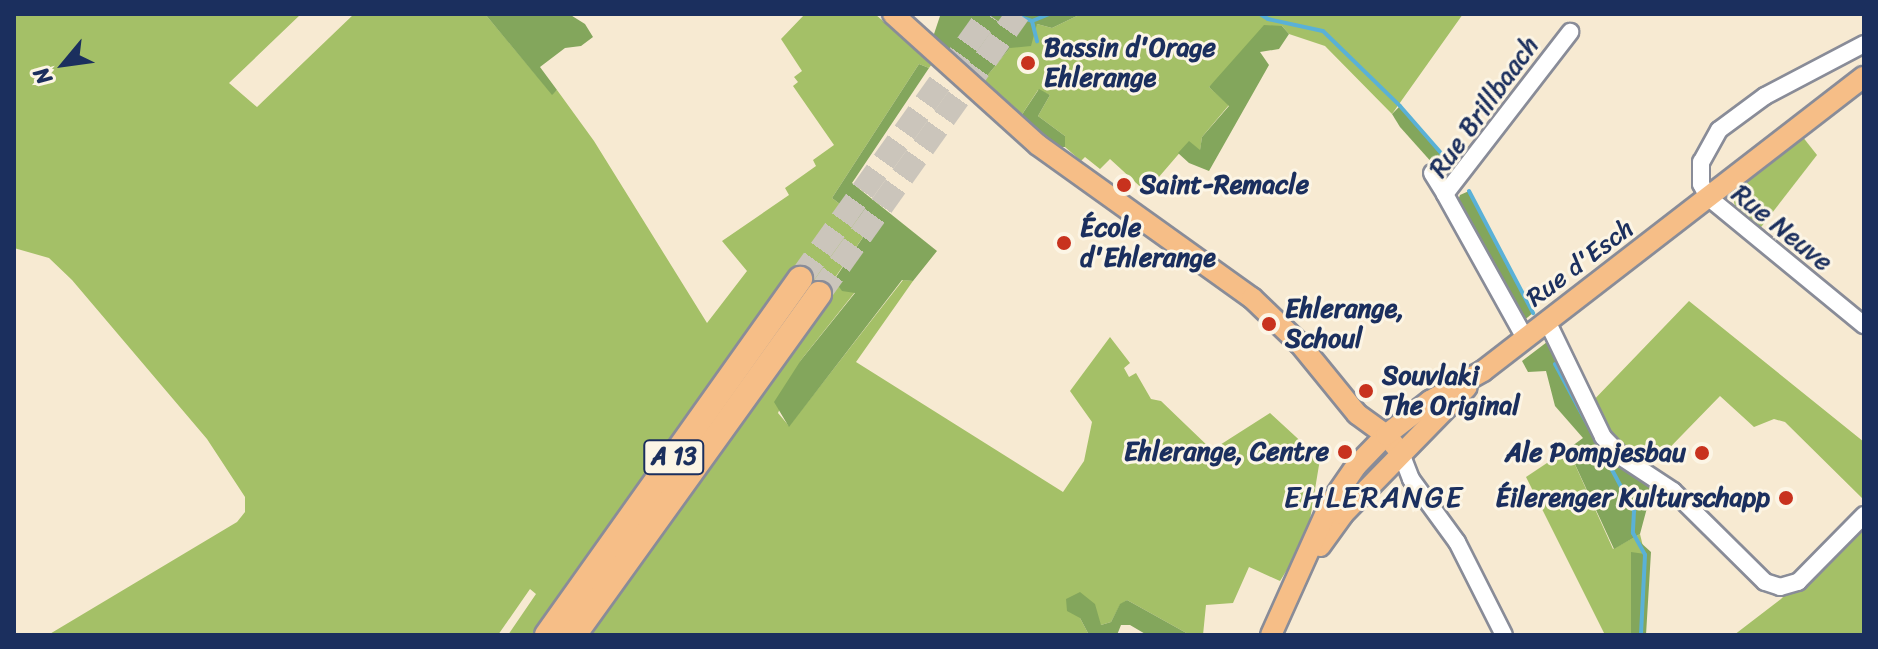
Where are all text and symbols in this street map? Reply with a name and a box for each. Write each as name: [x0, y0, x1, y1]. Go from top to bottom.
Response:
north arrow: [24, 24, 104, 104]
street label: Rue Brillbaach: [1423, 31, 1545, 183]
place label: Bassin d'Orage Ehlerange: [1044, 32, 1216, 94]
marker: Bassin d'Orage Ehlerange: [1019, 54, 1037, 72]
text: N: [22, 60, 63, 92]
place label: Saint-Remacle: [1140, 169, 1309, 201]
marker: Saint-Remacle: [1115, 176, 1133, 194]
street label: Rue Neuve: [1726, 178, 1838, 278]
place label: École d'Ehlerange: [1080, 212, 1216, 274]
street label: Rue d'Esch: [1520, 213, 1640, 313]
marker: École d'Ehlerange: [1055, 234, 1073, 252]
place label: Ehlerange, Schoul: [1285, 293, 1404, 354]
marker: Ehlerange, Schoul: [1260, 315, 1278, 333]
place label: Souvlaki The Original: [1382, 360, 1520, 422]
marker: Souvlaki The Original: [1357, 382, 1375, 400]
place label: Ehlerange, Centre: [1124, 436, 1329, 468]
road number: A 13: [642, 437, 706, 477]
place label: Ale Pompjesbau: [1505, 437, 1686, 469]
marker: Ehlerange, Centre: [1336, 443, 1354, 461]
marker: Ale Pompjesbau: [1693, 444, 1711, 462]
district label: EHLERANGE: [1284, 479, 1464, 515]
place label: Éilerenger Kulturschapp: [1494, 482, 1770, 514]
marker: Éilerenger Kulturschapp: [1777, 489, 1795, 507]

